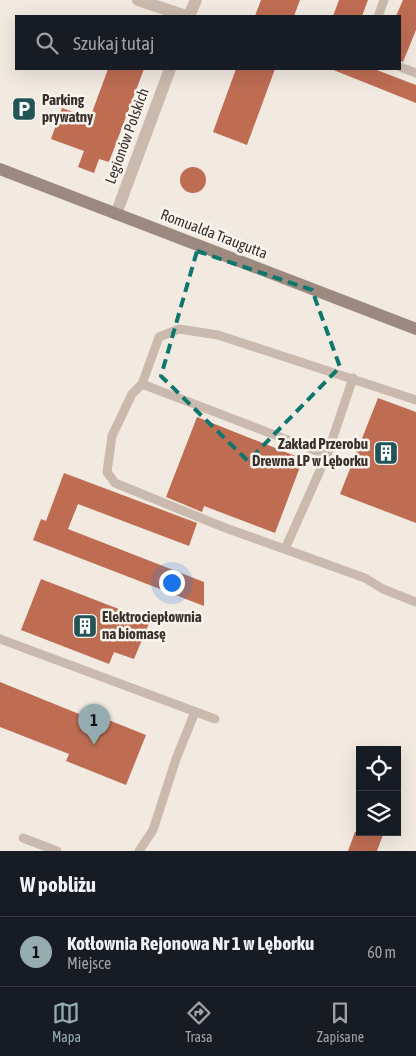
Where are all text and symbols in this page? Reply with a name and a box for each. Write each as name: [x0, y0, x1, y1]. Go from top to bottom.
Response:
search box: [15, 15, 401, 70]
icon: search: [33, 29, 61, 57]
text: Szukaj tutaj: [73, 32, 155, 54]
street label: Legionów Polskich: [101, 86, 152, 186]
place label: Parking prywatny: [42, 91, 94, 125]
parking icon: Parking prywatny: [11, 96, 37, 122]
street label: Romualda Traugutta: [158, 205, 270, 262]
place label: Zakład Przerobu Drewna LP w Lęborku: [252, 435, 368, 469]
building icon: Zakład Przerobu Drewna LP w Lęborku: [373, 440, 399, 466]
your location: [159, 570, 185, 596]
place label: Elektrociepłownia na biomasę: [102, 608, 202, 642]
building icon: Elektrociepłownia na biomasę: [72, 613, 98, 639]
pin: 1: [78, 704, 110, 745]
map controls: [356, 746, 401, 836]
button: locate: [356, 746, 401, 791]
button: layers: [356, 791, 401, 836]
text: W pobliżu: [20, 872, 96, 896]
text: Kotłownia Rejonowa Nr 1 w Lęborku: [67, 932, 314, 954]
text: 1: [32, 943, 40, 961]
text: 60 m: [367, 943, 396, 961]
text: Miejsce: [67, 954, 111, 972]
tab: Mapa: [52, 999, 81, 1045]
tab: Trasa: [185, 999, 213, 1045]
tab: Zapisane: [317, 999, 364, 1045]

